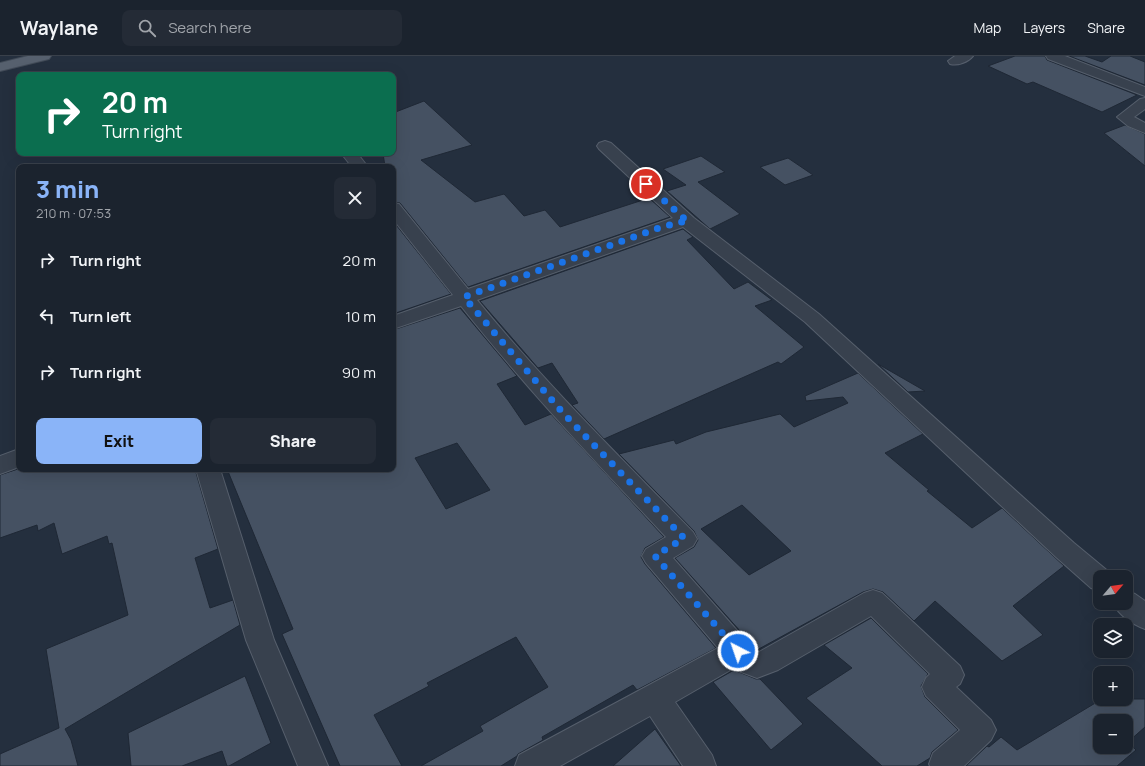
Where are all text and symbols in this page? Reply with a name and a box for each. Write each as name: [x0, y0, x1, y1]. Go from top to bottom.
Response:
search box: [122, 10, 402, 46]
text: Waylane: [20, 15, 98, 41]
icon: search: [136, 17, 158, 39]
text: Search here: [168, 17, 252, 38]
text: Map: [973, 18, 1001, 37]
text: Layers: [1023, 18, 1065, 37]
text: Share: [1087, 18, 1125, 37]
text: 20 m: [102, 83, 168, 121]
icon: right: [36, 88, 88, 140]
text: Turn right: [102, 119, 183, 143]
pin: [629, 167, 663, 201]
text: 3 min: [36, 172, 99, 205]
icon: arrive: [635, 173, 657, 195]
button: close: [334, 177, 376, 219]
text: 210 m · 07:53: [36, 204, 111, 222]
icon: right: [36, 249, 58, 271]
text: Turn right: [70, 250, 141, 271]
text: 20 m: [343, 250, 376, 271]
icon: left: [36, 305, 58, 327]
text: Turn left: [70, 306, 132, 327]
text: 10 m: [345, 306, 376, 327]
icon: right: [36, 361, 58, 383]
text: Turn right: [70, 362, 141, 383]
text: 90 m: [342, 362, 376, 383]
button: Exit: [36, 418, 202, 464]
button: Share: [210, 418, 376, 464]
north arrow: [1093, 570, 1133, 610]
map controls: [1093, 570, 1133, 754]
button: layers: [1093, 618, 1133, 658]
position arrow: [717, 630, 759, 672]
button: +: [1093, 666, 1133, 706]
button: −: [1093, 714, 1133, 754]

